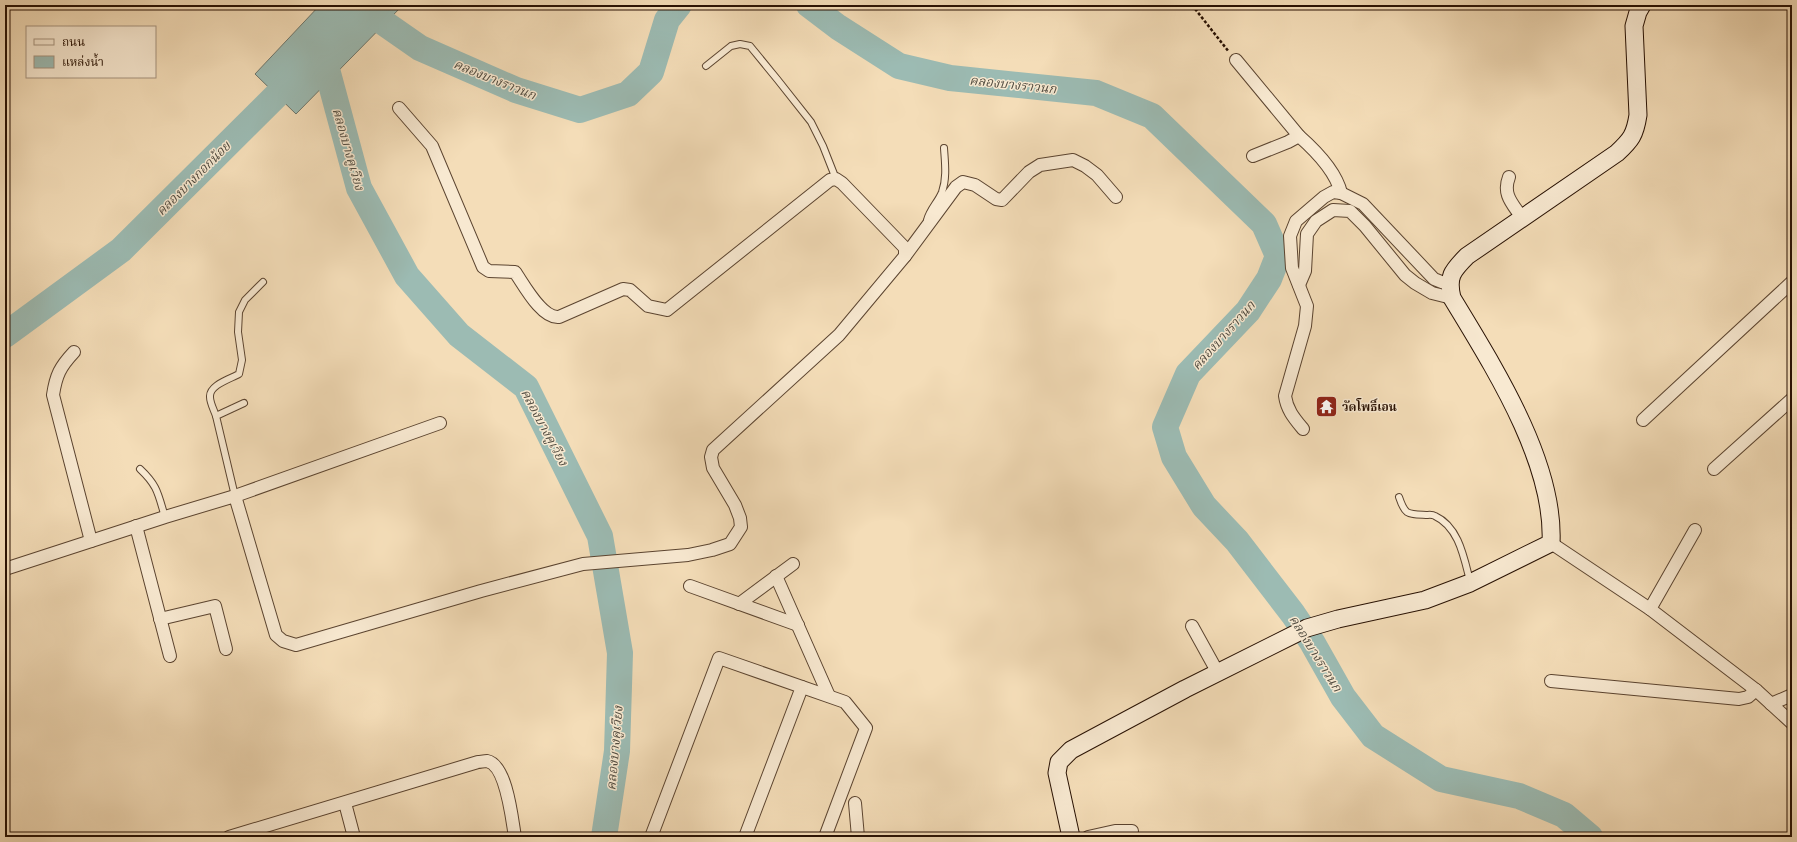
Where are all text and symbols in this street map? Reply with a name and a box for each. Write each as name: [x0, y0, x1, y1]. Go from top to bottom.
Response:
legend: [26, 26, 156, 78]
text: ถนน: [62, 35, 85, 49]
text: แหล่งน้ำ: [62, 53, 104, 69]
water label: คลองบางราวนก: [451, 56, 539, 104]
water label: คลองบางราวนก: [969, 72, 1058, 98]
water label: คลองบางคูเวียง: [329, 106, 368, 193]
water label: คลองบางกอกน้อย: [153, 137, 235, 219]
water label: คลองบางราวนก: [1189, 297, 1260, 373]
water label: คลองบางคูเวียง: [517, 386, 571, 469]
temple icon: วัดโพธิ์เอน: [1314, 394, 1340, 420]
place label: วัดโพธิ์เอน: [1342, 398, 1397, 414]
water label: คลองบางราวนก: [1285, 612, 1346, 696]
water label: คลองบางคูเวียง: [603, 705, 627, 791]

